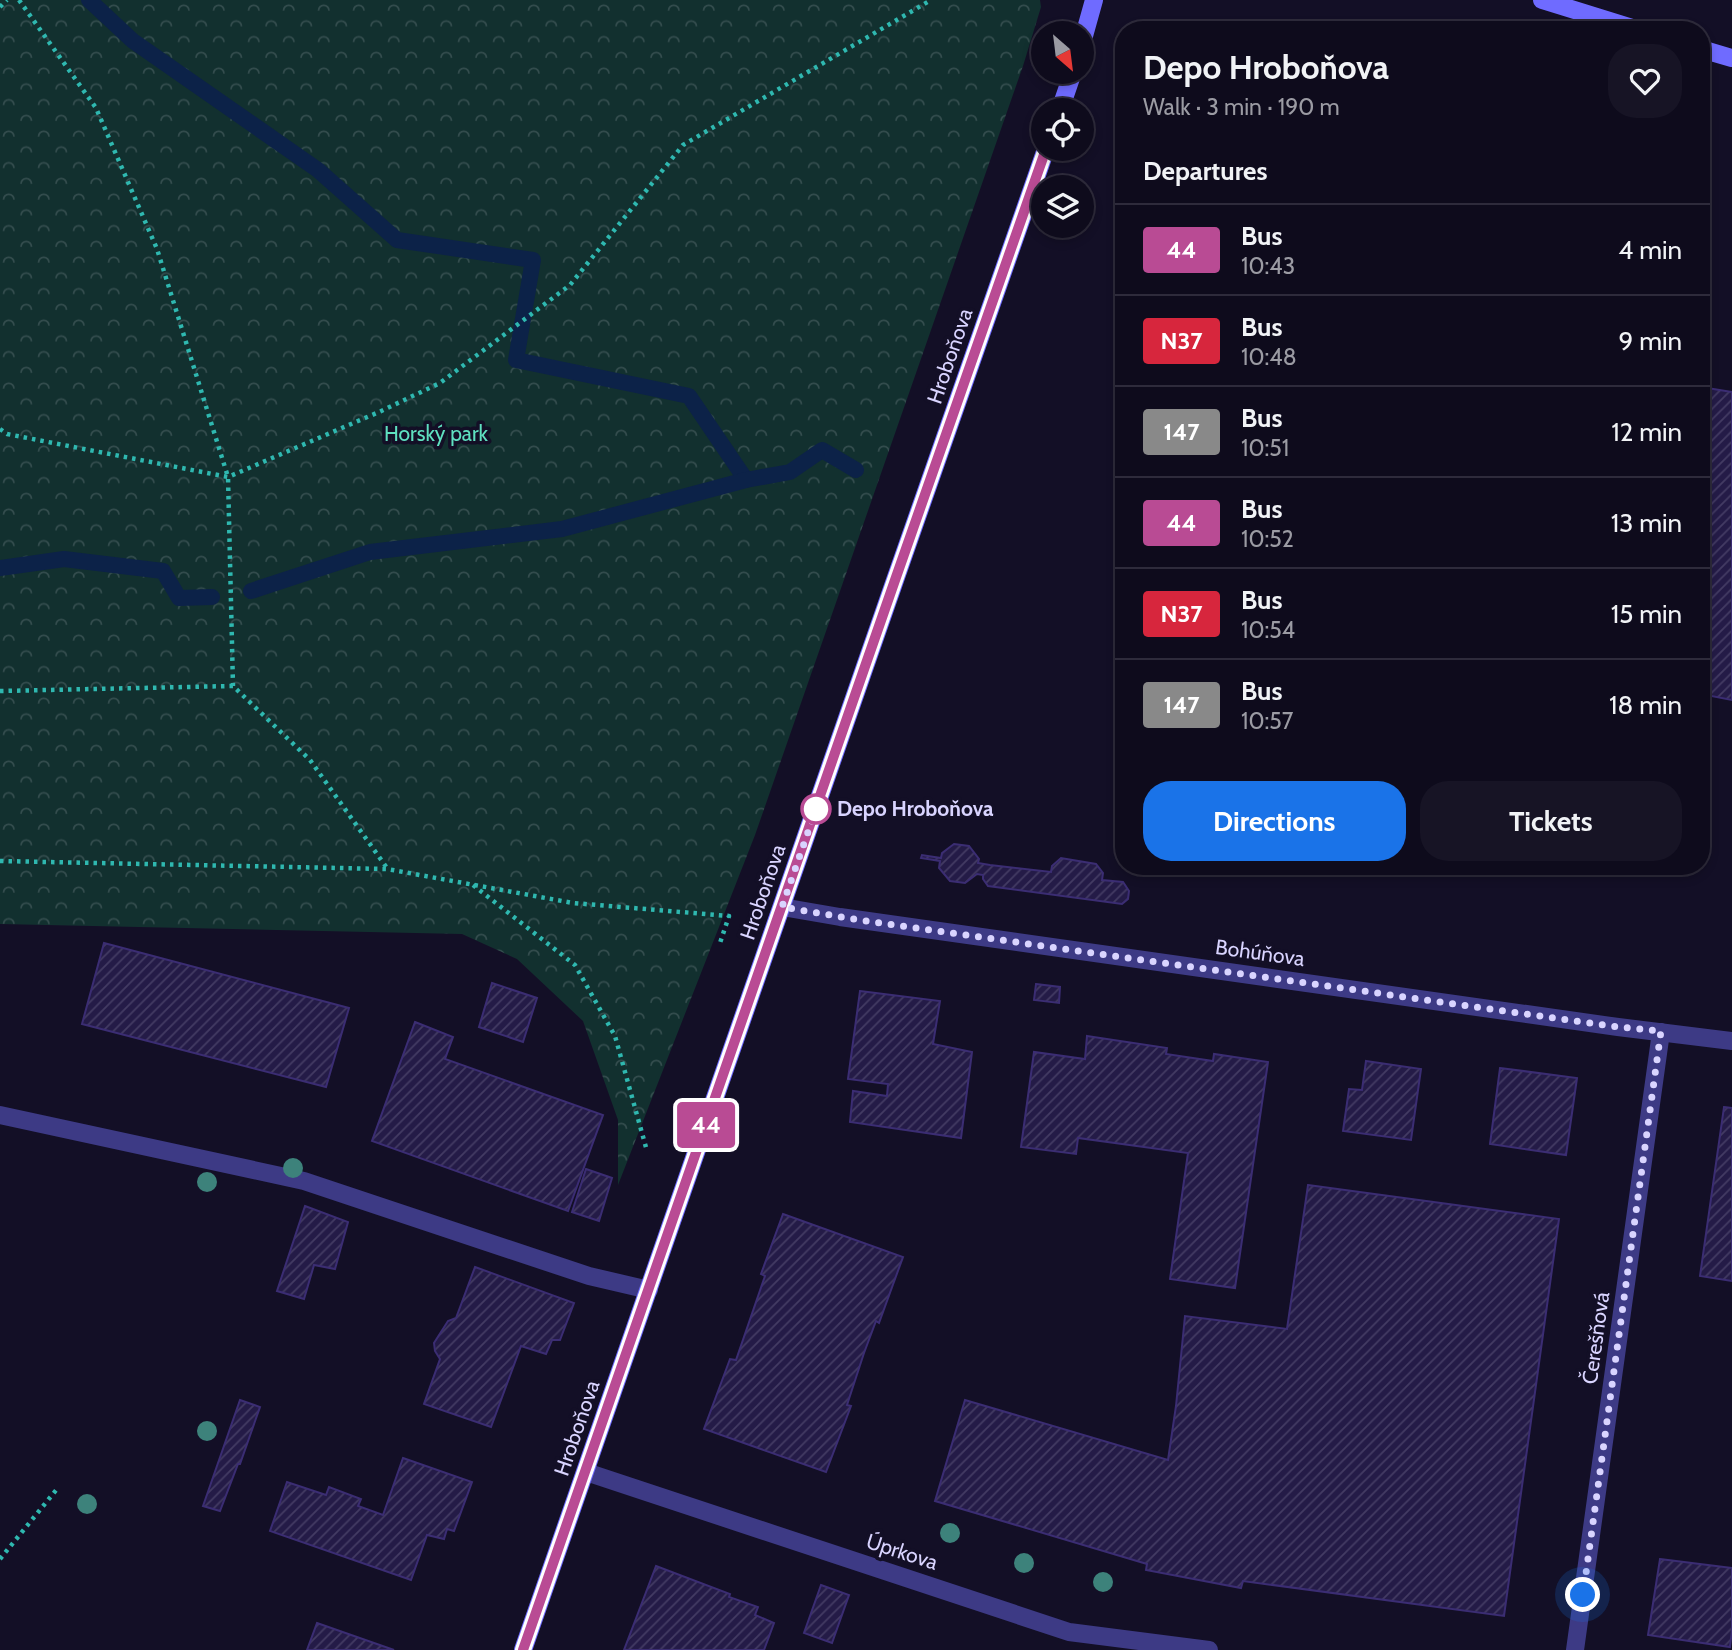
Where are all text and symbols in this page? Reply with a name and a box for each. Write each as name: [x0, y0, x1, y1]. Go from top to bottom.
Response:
north arrow: [1031, 21, 1094, 84]
map controls: [1031, 21, 1094, 238]
button: heart: [1608, 44, 1682, 118]
text: Depo Hroboňova: [1143, 47, 1389, 87]
text: Walk · 3 min · 190 m: [1143, 93, 1340, 121]
button: locate: [1031, 98, 1094, 161]
text: Departures: [1143, 155, 1267, 187]
button: layers: [1031, 175, 1094, 238]
text: Bus: [1241, 220, 1282, 252]
text: 4 min: [1618, 234, 1682, 266]
text: 44: [1167, 235, 1196, 264]
text: 10:43: [1241, 252, 1295, 280]
street label: Hroboňova: [922, 305, 977, 407]
text: Bus: [1241, 311, 1282, 343]
text: 9 min: [1619, 325, 1682, 357]
text: N37: [1160, 326, 1203, 355]
text: 10:48: [1241, 343, 1297, 371]
text: Bus: [1241, 402, 1282, 434]
text: 12 min: [1611, 416, 1682, 448]
text: 147: [1163, 417, 1200, 446]
park label: Horský park: [384, 421, 489, 446]
text: 10:51: [1241, 434, 1289, 462]
text: Bus: [1241, 493, 1282, 525]
text: 13 min: [1611, 507, 1682, 539]
text: 44: [1167, 508, 1196, 537]
text: 10:52: [1241, 525, 1294, 553]
text: Bus: [1241, 584, 1282, 616]
text: 15 min: [1611, 598, 1682, 630]
text: N37: [1160, 599, 1203, 628]
text: 10:54: [1241, 616, 1295, 644]
text: Bus: [1241, 675, 1282, 707]
text: 18 min: [1609, 689, 1682, 721]
text: 147: [1163, 690, 1200, 719]
text: 10:57: [1241, 707, 1293, 735]
button: Directions: [1143, 781, 1406, 861]
button: Tickets: [1420, 781, 1682, 861]
marker: Depo Hroboňova: [801, 794, 831, 824]
place label: Depo Hroboňova: [837, 796, 994, 821]
street label: Hroboňova: [735, 841, 790, 943]
street label: Bohúňova: [1214, 934, 1306, 971]
line badge: 44: [674, 1102, 738, 1148]
text: 44: [691, 1110, 721, 1139]
street label: Čerešňová: [1577, 1290, 1614, 1386]
street label: Hroboňova: [549, 1377, 604, 1479]
street label: Úprkova: [863, 1528, 941, 1575]
your location: [1565, 1577, 1600, 1612]

